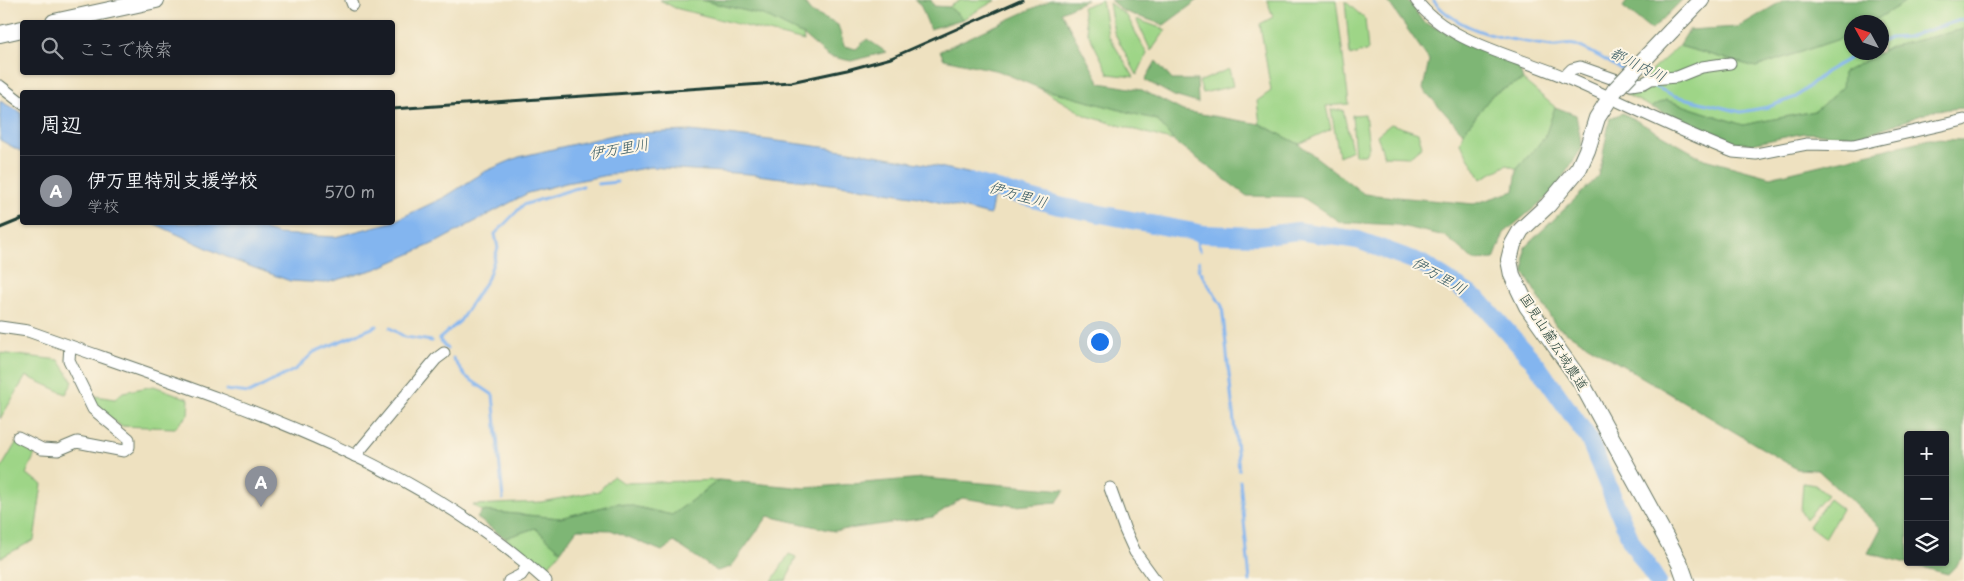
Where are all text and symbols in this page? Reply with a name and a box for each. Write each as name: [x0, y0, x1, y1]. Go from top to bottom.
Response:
north arrow: [1844, 15, 1889, 60]
search box: [20, 20, 395, 75]
icon: search: [38, 34, 66, 62]
text: ここで検索: [78, 34, 173, 62]
water label: 都川内川: [1607, 40, 1671, 87]
text: 周辺: [40, 107, 82, 139]
water label: 伊万里川: [587, 131, 650, 164]
text: 伊万里特別支援学校: [87, 165, 258, 193]
water label: 伊万里川: [986, 174, 1050, 213]
text: A: [50, 179, 62, 203]
text: 570 m: [324, 179, 375, 203]
text: 学校: [87, 193, 119, 217]
water label: 伊万里川: [1408, 250, 1471, 300]
street label: 国見山麓広域農道: [1515, 289, 1594, 394]
your location: [1087, 329, 1113, 355]
map controls: [1904, 431, 1949, 566]
button: +: [1904, 431, 1949, 476]
pin: A: [245, 466, 277, 507]
button: −: [1904, 476, 1949, 521]
button: layers: [1904, 521, 1949, 566]

